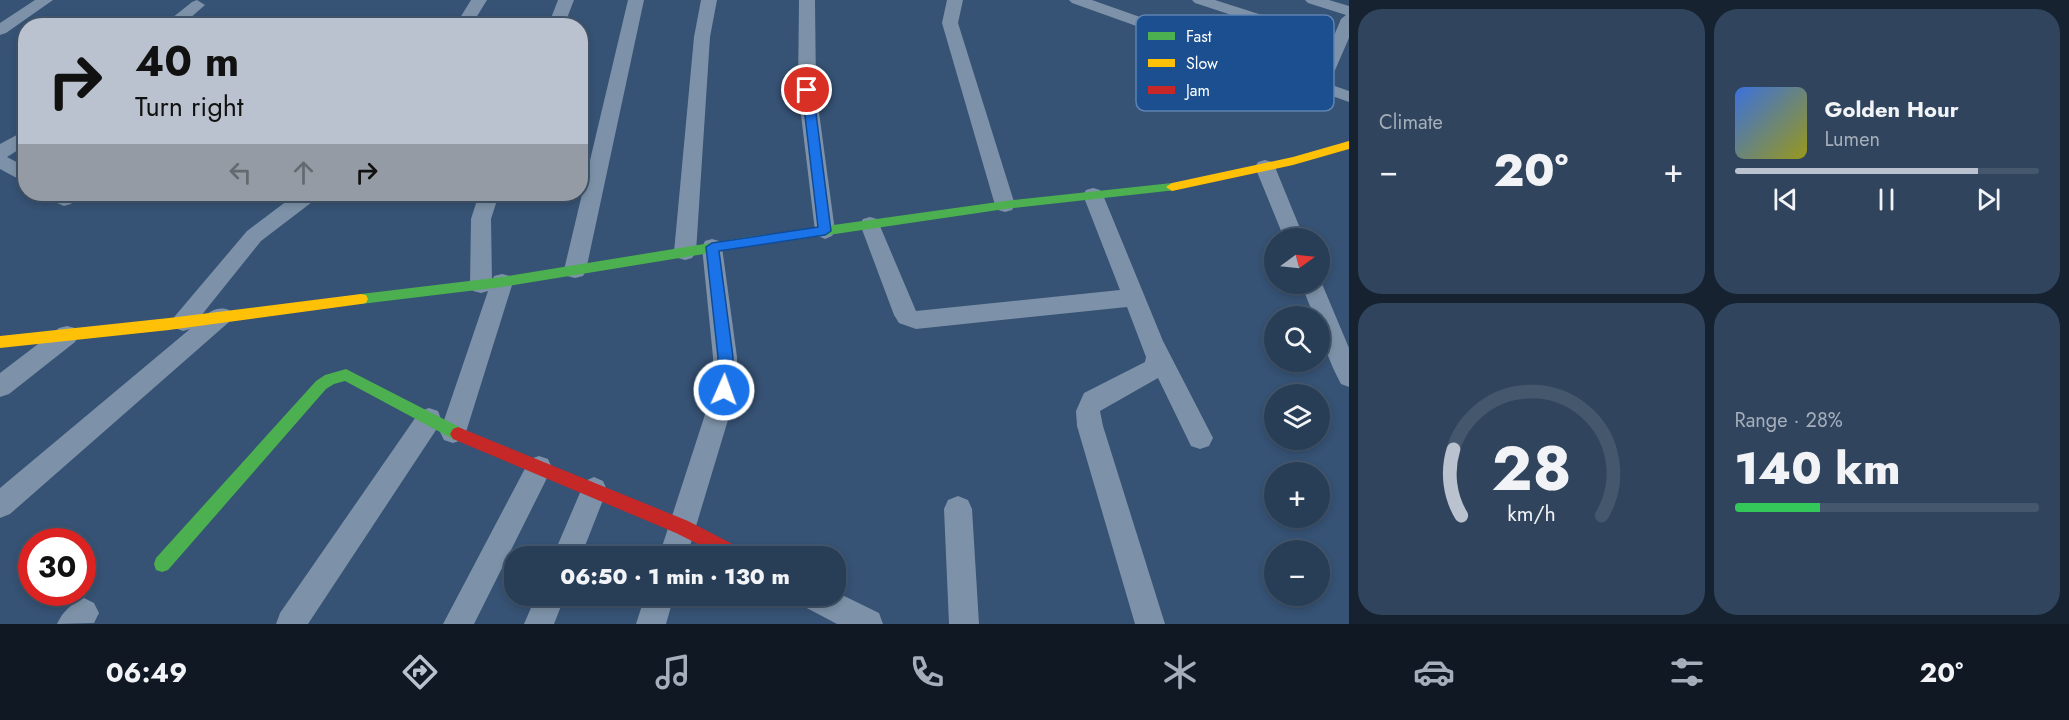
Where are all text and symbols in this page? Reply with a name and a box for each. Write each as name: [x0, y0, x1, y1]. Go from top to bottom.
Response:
legend: [1136, 15, 1334, 111]
text: Fast: [1186, 25, 1212, 48]
text: 40 m: [135, 31, 239, 92]
icon: right: [36, 42, 114, 120]
text: Slow: [1186, 52, 1218, 75]
pin: [781, 64, 832, 115]
icon: arrive: [790, 73, 823, 106]
text: Jam: [1184, 79, 1210, 102]
text: Turn right: [135, 87, 243, 126]
text: Golden Hour: [1825, 93, 1959, 125]
text: Climate: [1379, 108, 1443, 137]
text: Lumen: [1825, 125, 1880, 154]
text: 20°: [1493, 138, 1568, 203]
text: −: [1379, 147, 1398, 194]
text: +: [1663, 147, 1684, 194]
icon: left: [224, 156, 257, 189]
icon: ahead: [287, 156, 320, 189]
icon: right: [350, 156, 383, 189]
icon: previous: [1769, 183, 1802, 216]
icon: pause: [1870, 183, 1903, 216]
icon: next: [1972, 183, 2005, 216]
north arrow: [1264, 228, 1330, 294]
map controls: [1264, 228, 1330, 606]
button: search: [1264, 306, 1330, 372]
position arrow: [692, 358, 756, 422]
button: layers: [1264, 384, 1330, 450]
text: Range · 28%: [1735, 406, 1843, 435]
text: 28: [1491, 423, 1571, 513]
text: 140 km: [1735, 436, 1901, 501]
button: +: [1264, 462, 1330, 528]
text: km/h: [1507, 498, 1555, 529]
speed limit sign: 30: [18, 528, 96, 606]
button: −: [1264, 540, 1330, 606]
text: 06:50 · 1 min · 130 m: [560, 560, 790, 592]
icon: directions: [399, 651, 441, 693]
icon: music: [652, 651, 694, 693]
icon: phone: [906, 651, 948, 693]
icon: climate: [1159, 651, 1201, 693]
icon: car: [1413, 651, 1455, 693]
icon: filters: [1666, 651, 1708, 693]
text: 06:49: [106, 653, 187, 692]
text: 20°: [1920, 653, 1963, 692]

